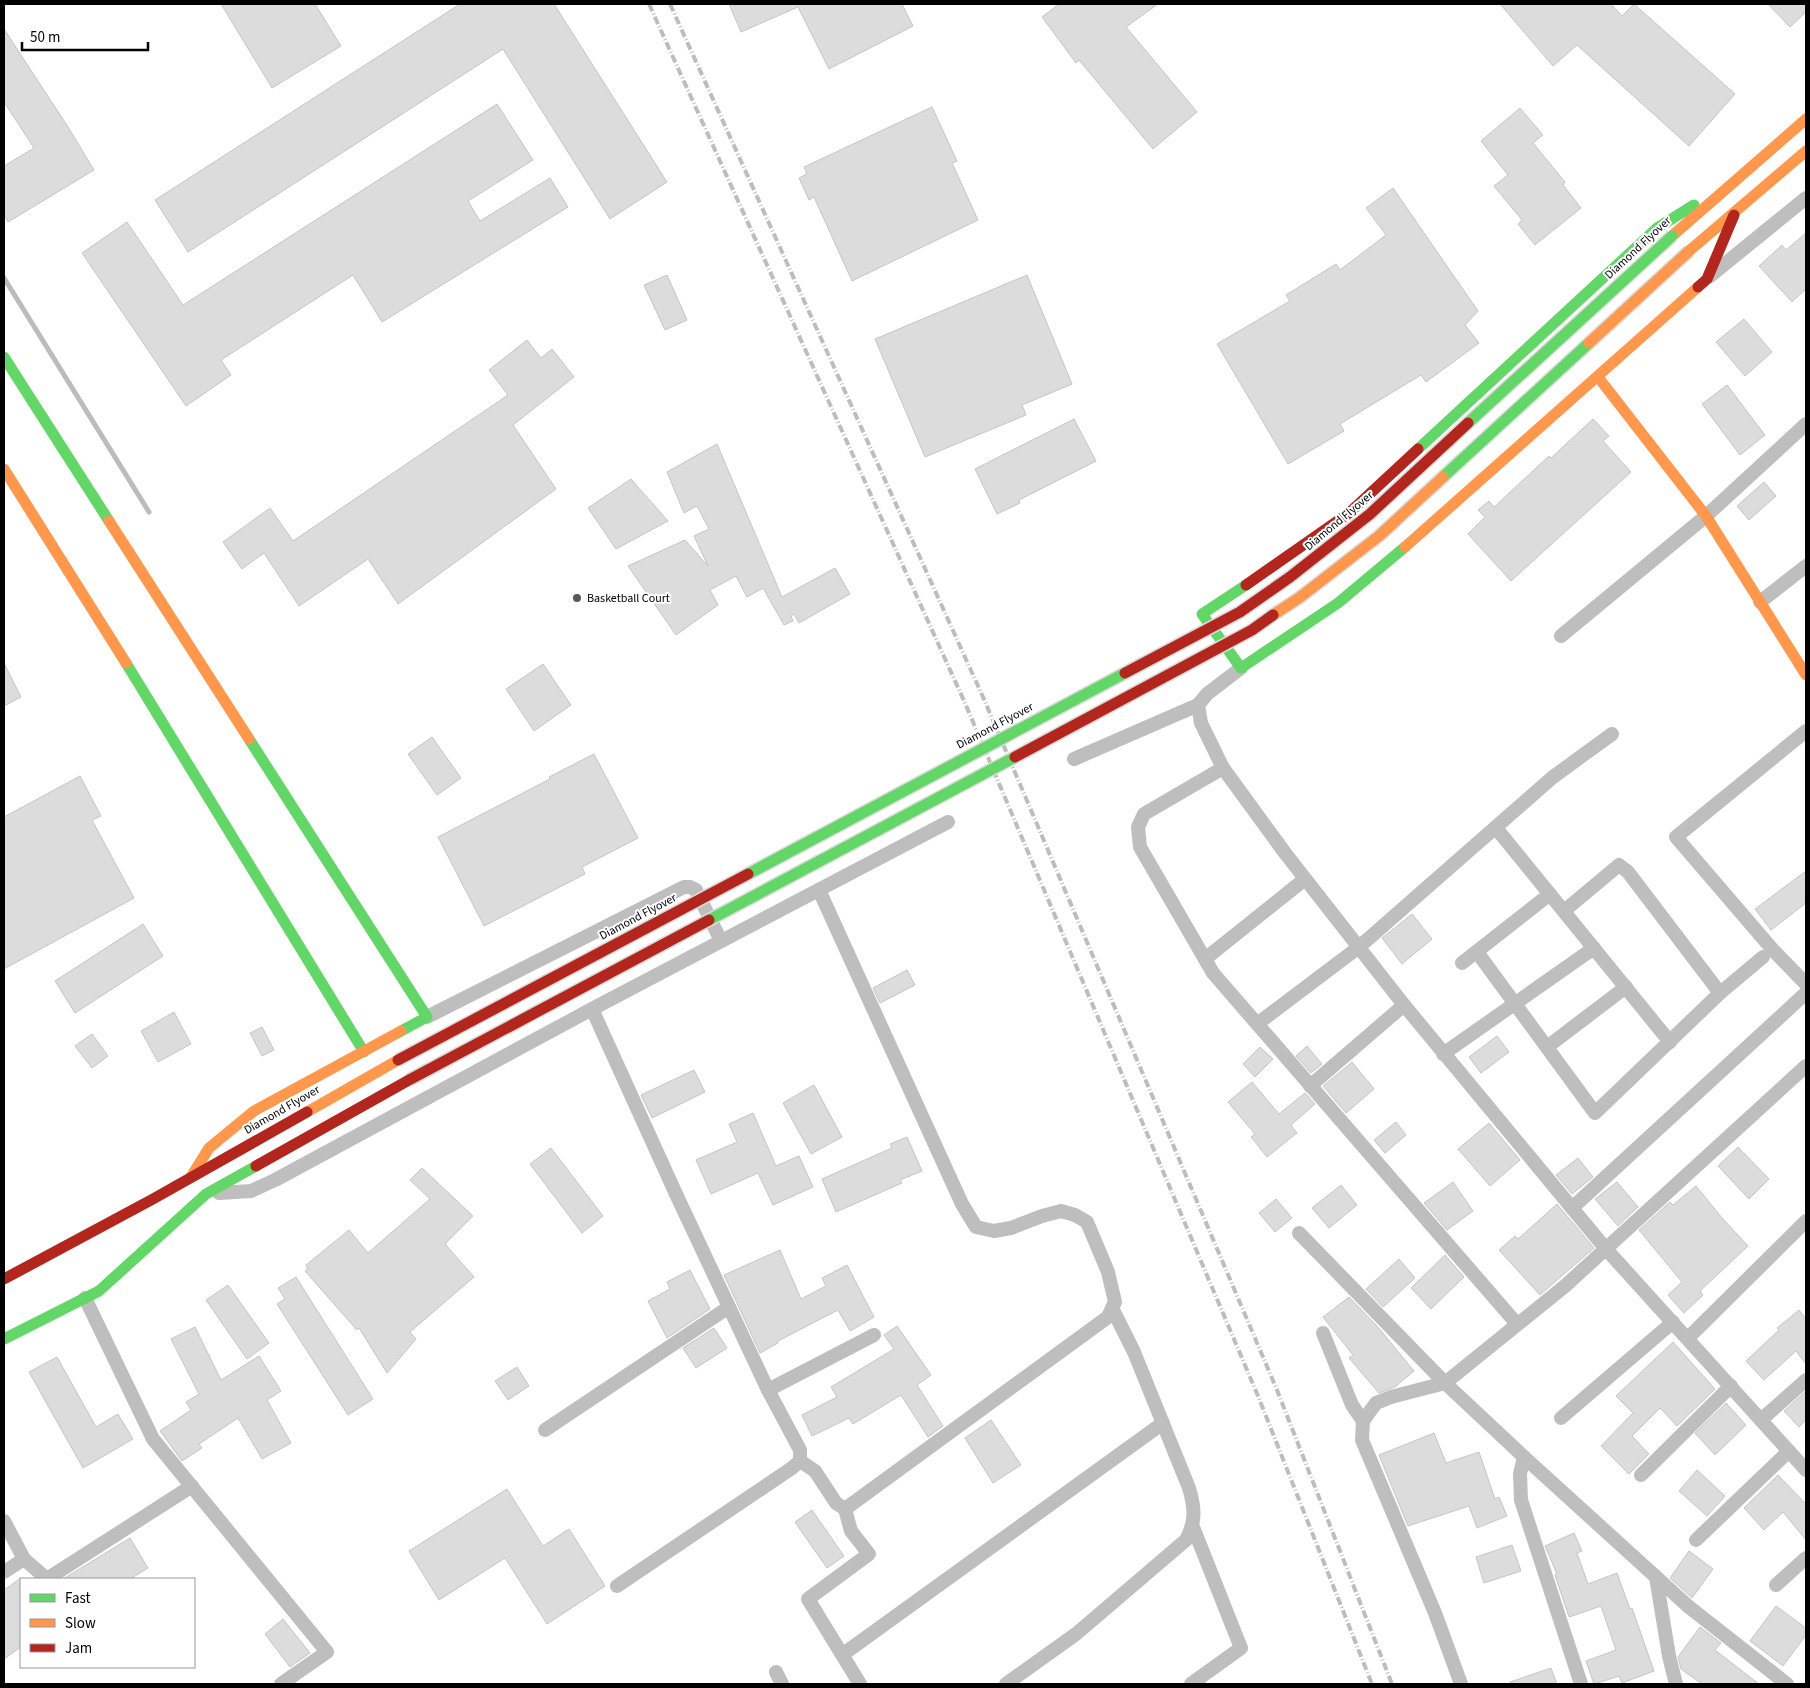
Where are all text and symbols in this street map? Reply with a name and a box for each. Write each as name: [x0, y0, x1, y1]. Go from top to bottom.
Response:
scale bar: [22, 20, 149, 52]
text: 50 m: [30, 27, 60, 48]
street label: Diamond Flyover: [1601, 212, 1676, 283]
street label: Diamond Flyover: [1301, 487, 1378, 555]
place label: Basketball Court: [587, 590, 670, 607]
marker: Basketball Court: [571, 592, 583, 604]
street label: Diamond Flyover: [953, 698, 1037, 753]
street label: Diamond Flyover: [596, 889, 680, 944]
street label: Diamond Flyover: [241, 1081, 324, 1139]
legend: [20, 1578, 195, 1668]
text: Fast: [65, 1588, 91, 1609]
text: Slow: [65, 1613, 96, 1634]
text: Jam: [65, 1638, 92, 1659]

